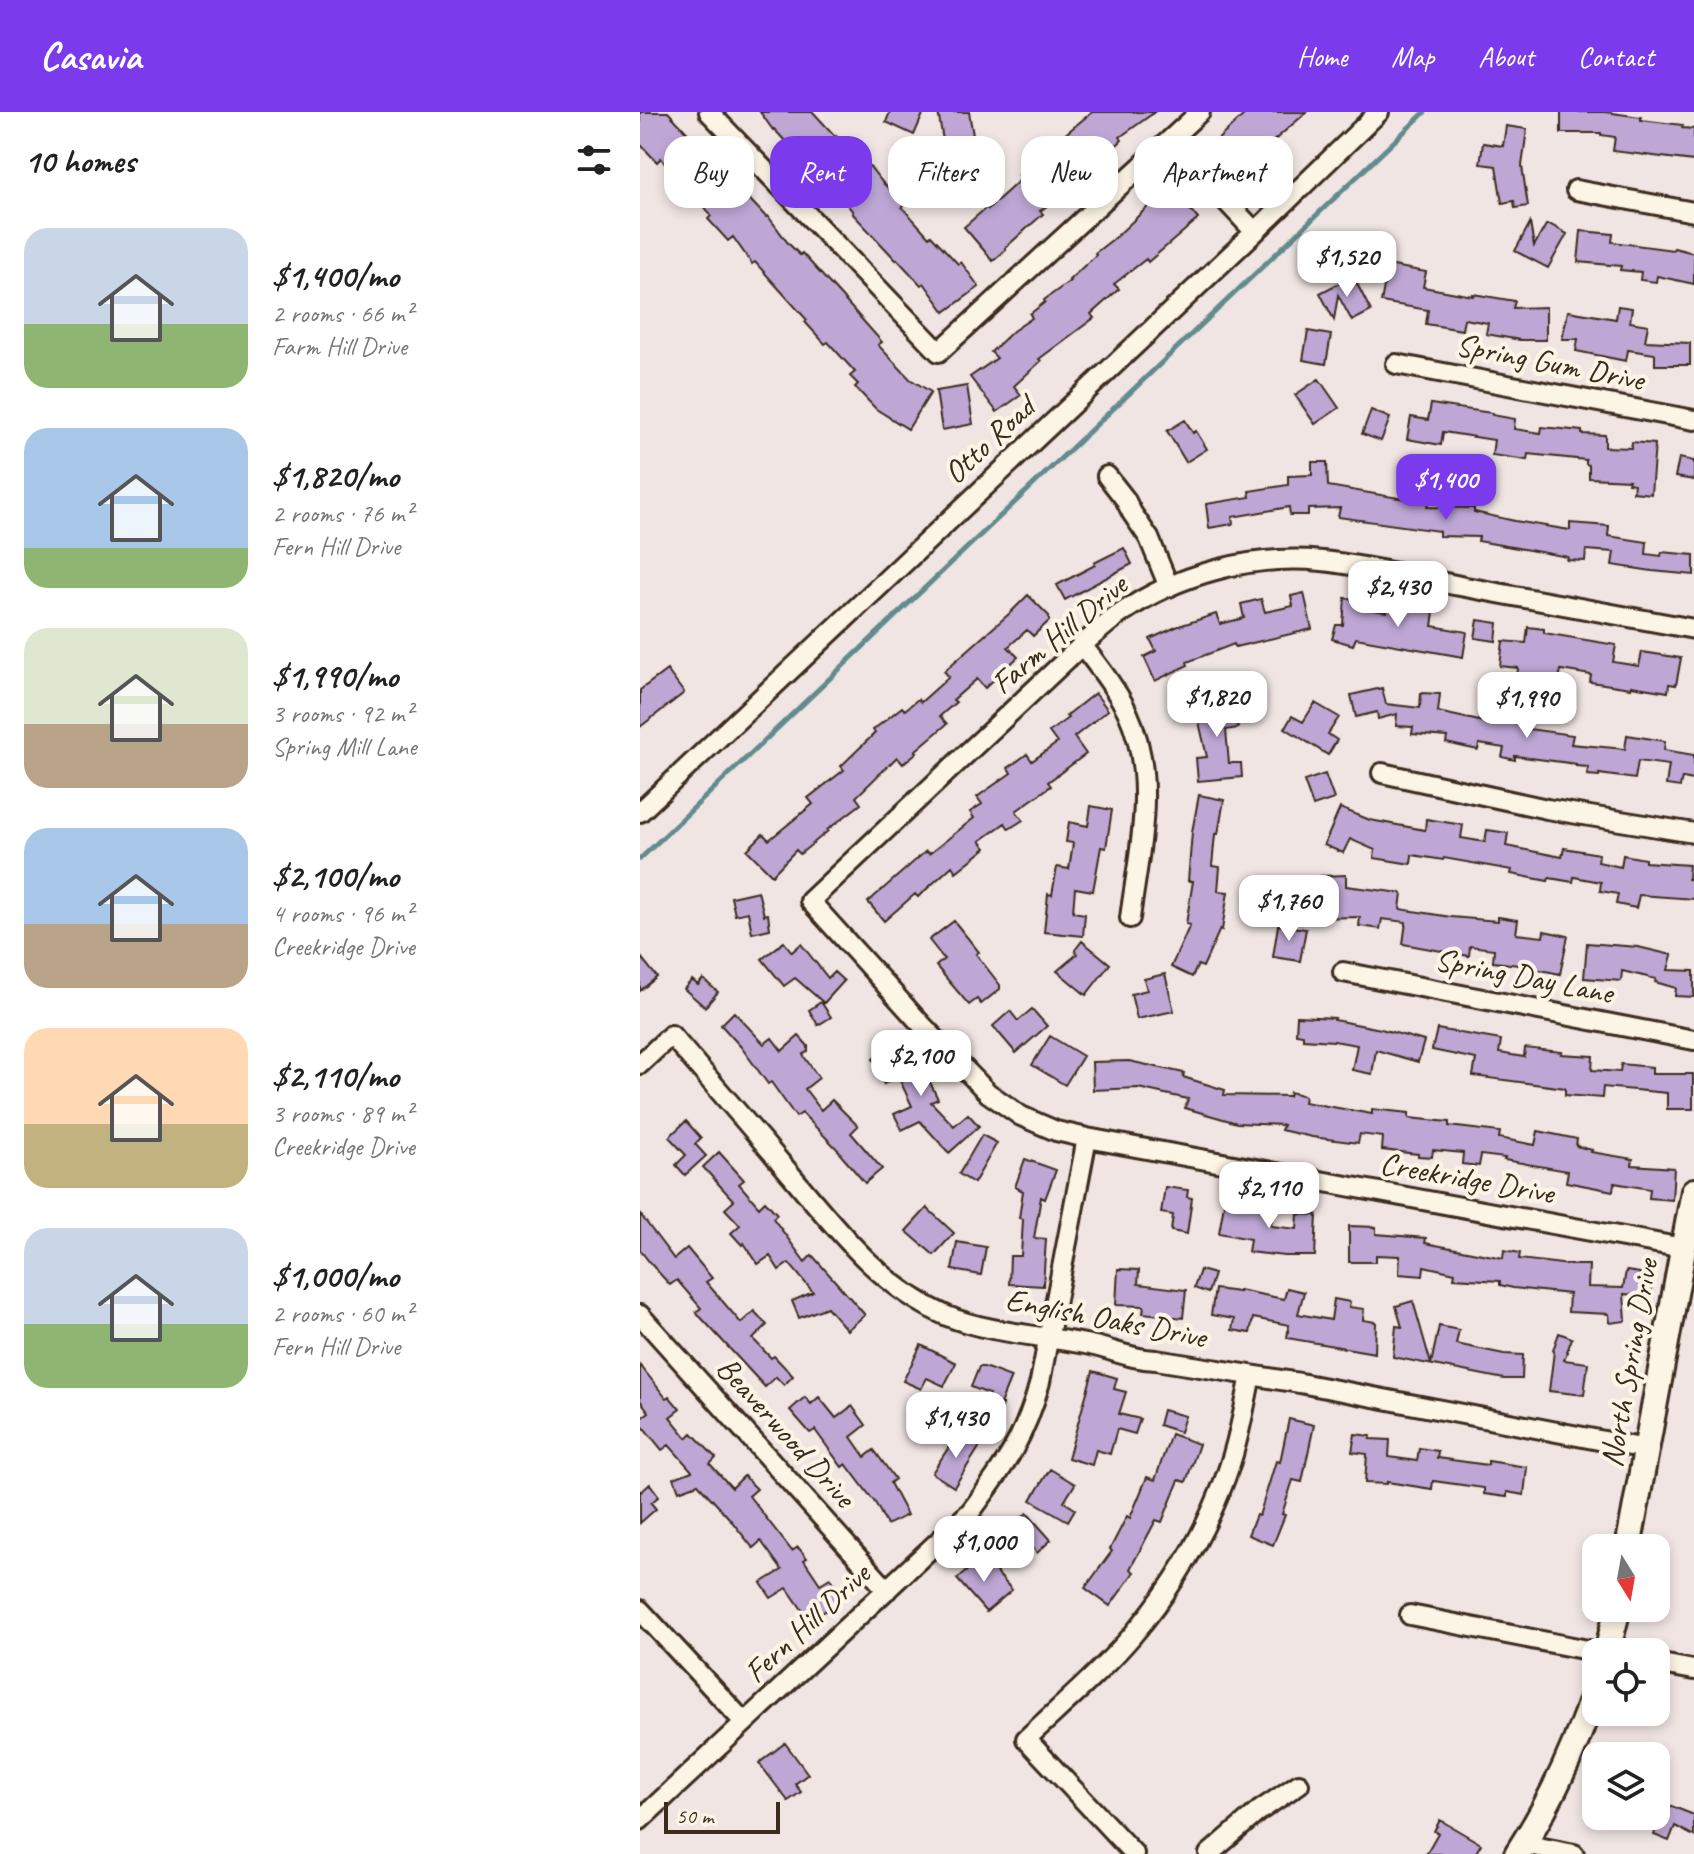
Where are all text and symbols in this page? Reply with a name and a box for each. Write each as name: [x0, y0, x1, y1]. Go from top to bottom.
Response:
text: Casavia: [40, 33, 141, 80]
text: Home: [1297, 39, 1347, 74]
text: Map: [1391, 39, 1434, 74]
text: About: [1478, 39, 1534, 74]
text: Contact: [1578, 39, 1654, 74]
chip: Buy: [664, 136, 754, 208]
chip: Rent: [770, 136, 872, 208]
chip: Filters: [888, 136, 1005, 208]
chip: New: [1021, 136, 1118, 208]
chip: Apartment: [1134, 136, 1293, 208]
icon: filters: [572, 138, 616, 182]
text: 10 homes: [24, 139, 135, 182]
pin: $1,520: [1282, 231, 1412, 299]
text: $1,520: [1315, 240, 1379, 273]
text: $1,400/mo: [272, 254, 399, 297]
icon: home: [88, 260, 184, 356]
text: 2 rooms · 66 m²: [272, 297, 413, 330]
street label: Spring Gum Drive: [1453, 324, 1650, 401]
text: Farm Hill Drive: [272, 330, 407, 363]
street label: Otto Road: [935, 384, 1047, 493]
text: $1,820/mo: [272, 454, 399, 497]
pin: $1,400: [1381, 454, 1511, 522]
icon: home: [88, 460, 184, 556]
text: $1,400: [1414, 463, 1478, 496]
text: 2 rooms · 76 m²: [272, 497, 413, 530]
text: Fern Hill Drive: [272, 530, 400, 563]
pin: $2,430: [1333, 561, 1463, 629]
street label: Farm Hill Drive: [982, 563, 1138, 703]
text: $2,430: [1366, 570, 1430, 603]
text: $1,990/mo: [272, 654, 398, 697]
icon: home: [88, 660, 184, 756]
pin: $1,820: [1152, 671, 1282, 739]
pin: $1,990: [1462, 672, 1592, 740]
text: $1,820: [1185, 680, 1249, 713]
text: $1,990: [1495, 681, 1559, 714]
text: 3 rooms · 92 m²: [272, 697, 413, 730]
text: Spring Mill Lane: [272, 730, 416, 763]
text: $2,100/mo: [272, 854, 399, 897]
icon: home: [88, 860, 184, 956]
pin: $1,760: [1224, 875, 1354, 943]
text: $1,760: [1257, 884, 1321, 917]
text: 4 rooms · 96 m²: [272, 897, 413, 930]
text: Creekridge Drive: [272, 930, 415, 963]
street label: Spring Day Lane: [1432, 939, 1619, 1014]
pin: $2,100: [856, 1030, 986, 1098]
text: $2,100: [889, 1039, 953, 1072]
text: $2,110/mo: [272, 1054, 399, 1097]
icon: home: [88, 1060, 184, 1156]
text: 3 rooms · 89 m²: [272, 1097, 413, 1130]
text: Creekridge Drive: [272, 1130, 415, 1163]
street label: Creekridge Drive: [1377, 1143, 1560, 1214]
pin: $2,110: [1204, 1162, 1334, 1230]
text: $2,110: [1237, 1171, 1301, 1204]
street label: North Spring Drive: [1591, 1253, 1668, 1470]
text: $1,000/mo: [272, 1254, 399, 1297]
icon: home: [88, 1260, 184, 1356]
street label: English Oaks Drive: [1002, 1278, 1212, 1358]
text: 2 rooms · 60 m²: [272, 1297, 413, 1330]
text: Fern Hill Drive: [272, 1330, 400, 1363]
street label: Beaverwood Drive: [708, 1348, 866, 1518]
pin: $1,430: [891, 1392, 1021, 1460]
text: $1,430: [924, 1401, 988, 1434]
pin: $1,000: [919, 1516, 1049, 1584]
text: $1,000: [952, 1525, 1016, 1558]
north arrow: [1582, 1534, 1670, 1622]
map controls: [1582, 1534, 1670, 1830]
street label: Fern Hill Drive: [735, 1552, 881, 1692]
button: locate: [1582, 1638, 1670, 1726]
button: layers: [1582, 1742, 1670, 1830]
scale bar: [664, 1798, 780, 1834]
text: 50 m: [676, 1802, 713, 1830]

